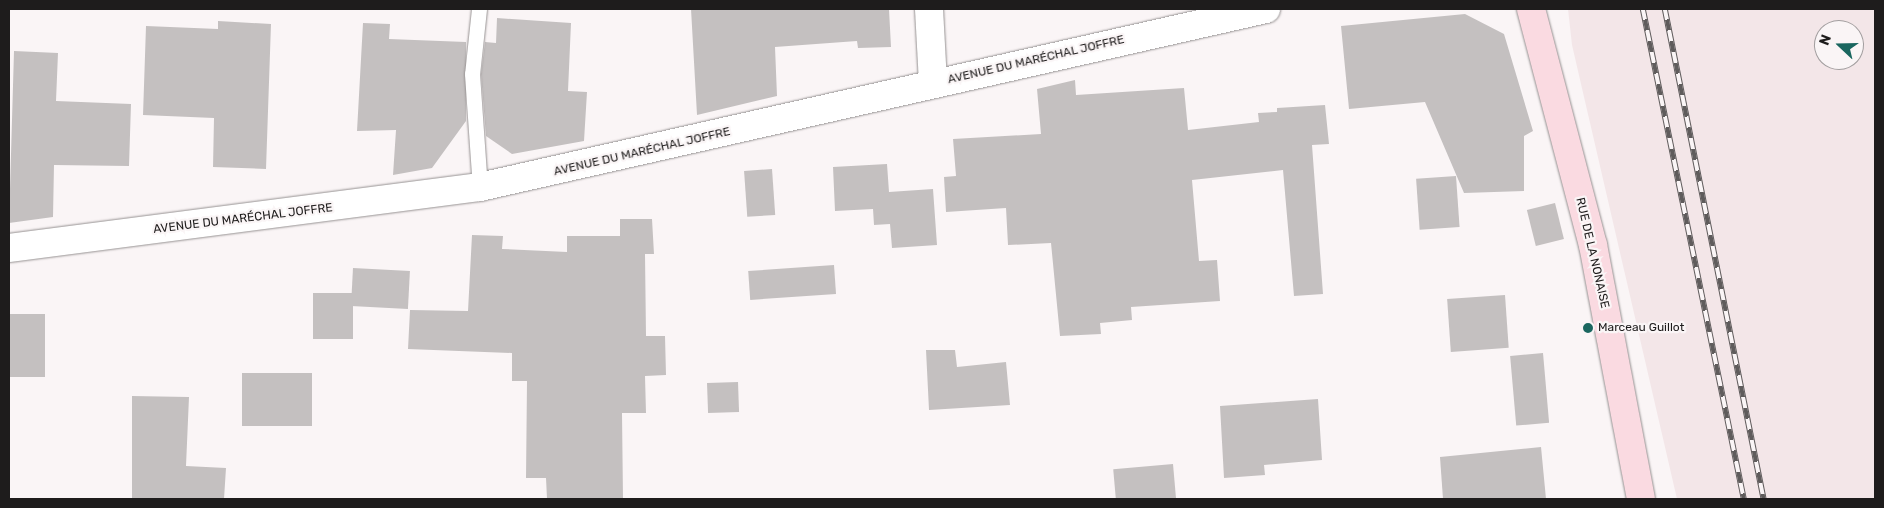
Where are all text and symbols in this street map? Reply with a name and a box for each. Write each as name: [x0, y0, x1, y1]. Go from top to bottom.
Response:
north arrow: [1814, 20, 1864, 70]
text: N: [1816, 32, 1835, 48]
street label: AVENUE DU MARÉCHAL JOFFRE: [946, 33, 1126, 87]
street label: AVENUE DU MARÉCHAL JOFFRE: [552, 125, 732, 179]
street label: RUE DE LA NONAISE: [1572, 196, 1612, 310]
street label: AVENUE DU MARÉCHAL JOFFRE: [152, 201, 334, 237]
place label: Marceau Guillot: [1598, 321, 1684, 335]
marker: Marceau Guillot: [1582, 322, 1594, 334]

